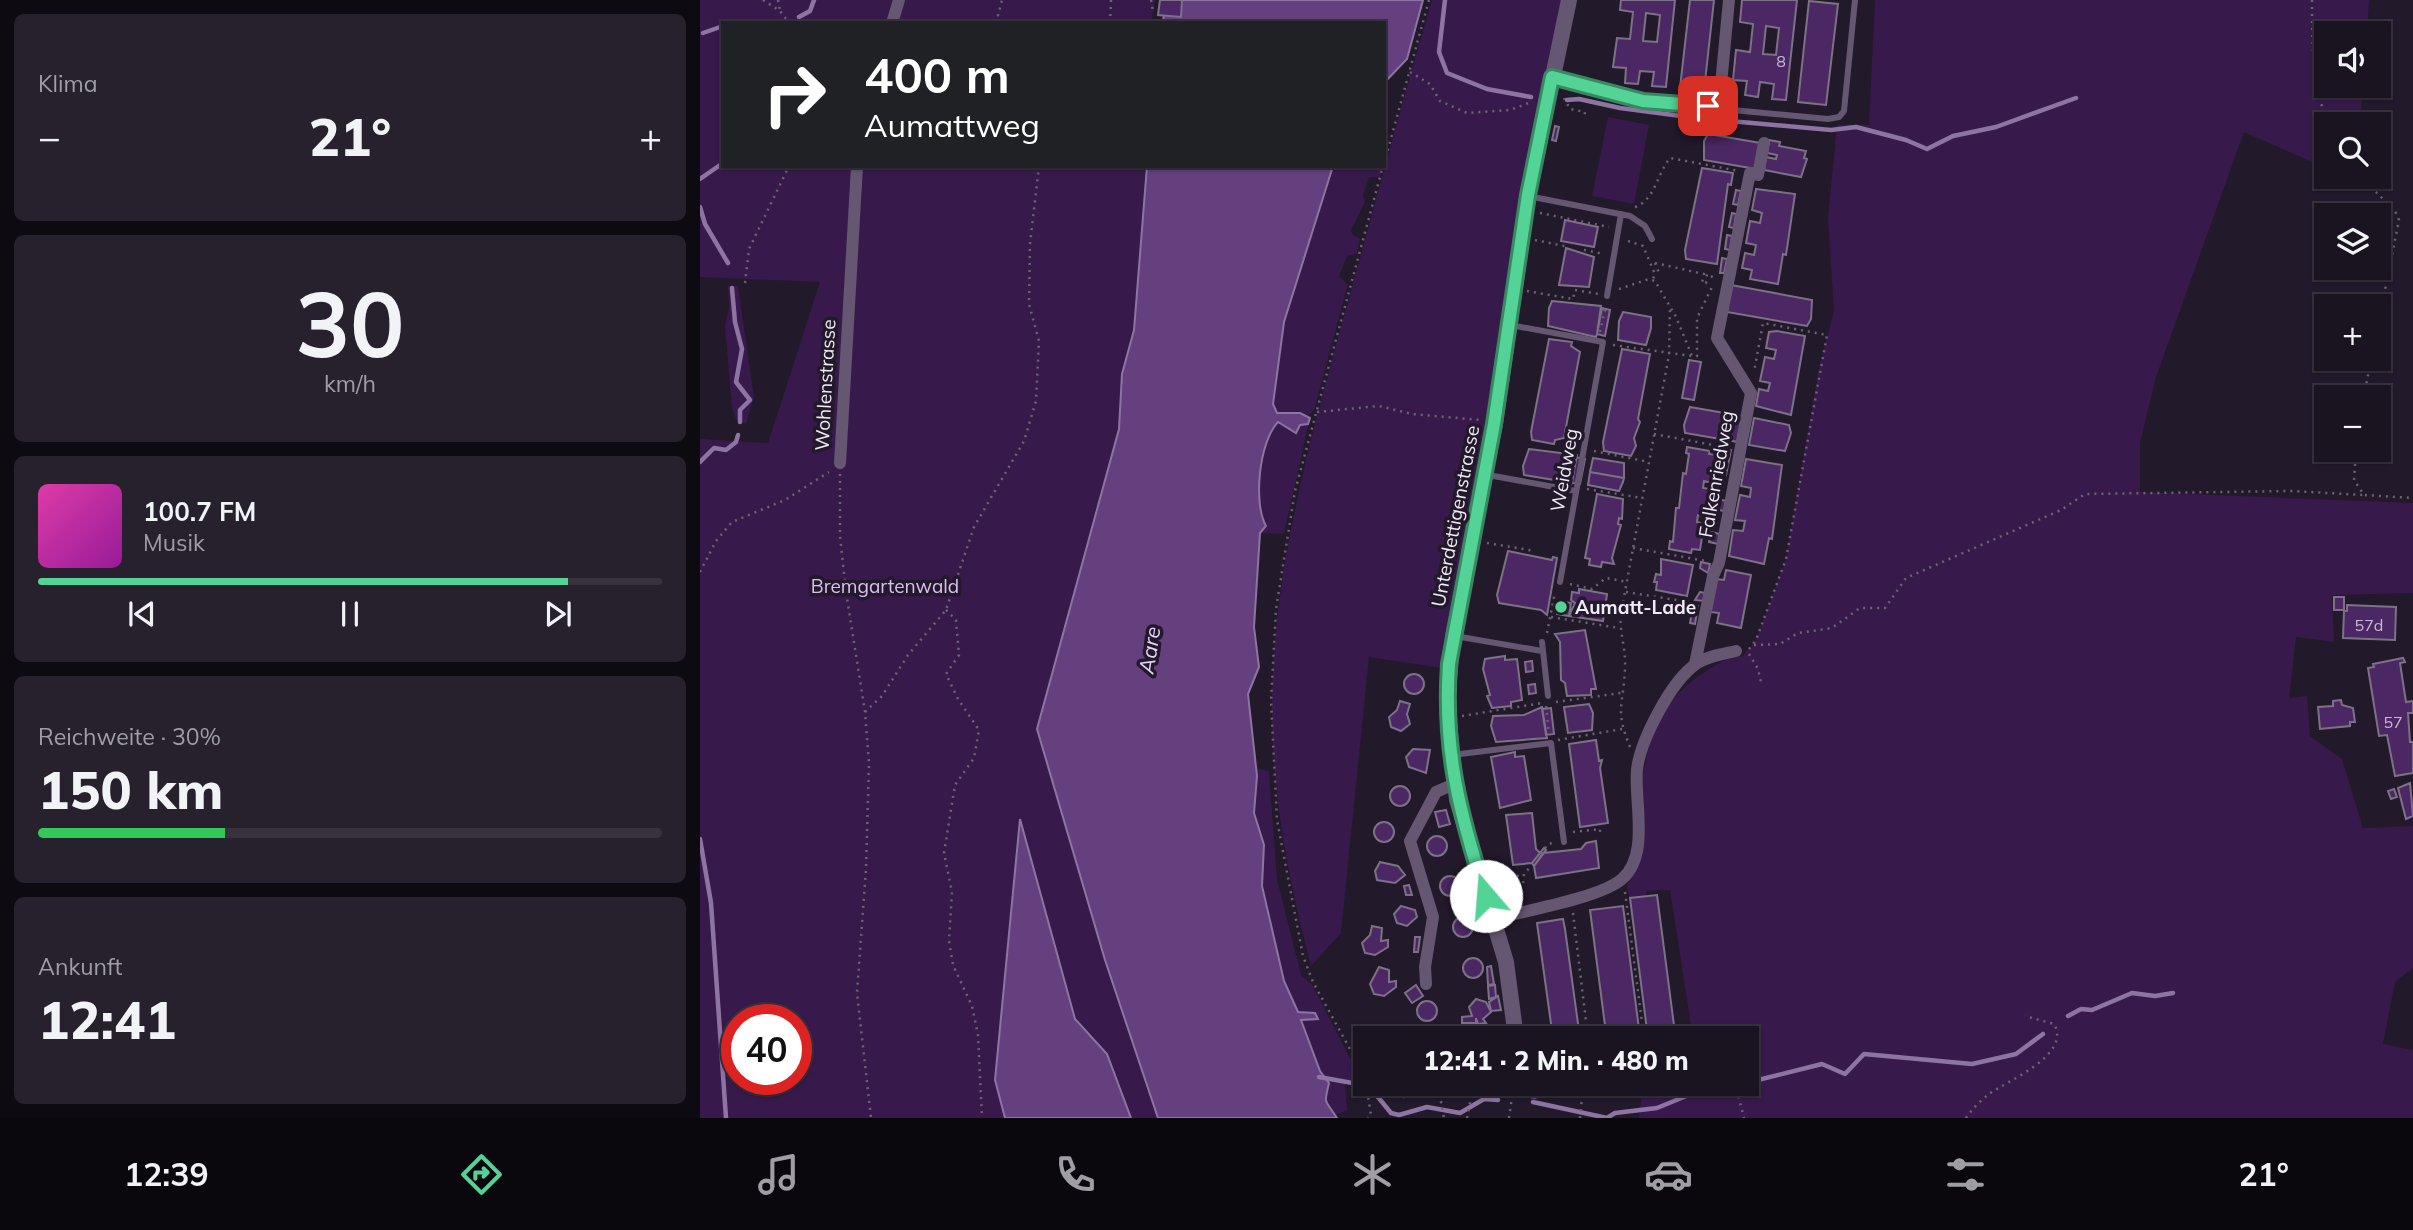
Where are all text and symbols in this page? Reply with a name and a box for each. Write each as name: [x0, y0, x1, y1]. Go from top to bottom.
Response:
map controls: [2314, 21, 2391, 462]
button: sound: [2314, 21, 2391, 98]
text: 400 m: [864, 44, 1010, 105]
icon: right: [749, 49, 840, 140]
house number: 8: [1776, 51, 1786, 71]
text: Klima: [38, 69, 98, 98]
pin: [1678, 76, 1738, 136]
icon: arrive: [1689, 87, 1727, 125]
text: 21°: [309, 104, 391, 169]
text: Aumattweg: [864, 105, 1040, 145]
button: search: [2314, 112, 2391, 189]
text: −: [38, 113, 61, 161]
text: +: [639, 113, 662, 161]
button: layers: [2314, 203, 2391, 280]
text: 30: [295, 266, 405, 380]
button: +: [2314, 294, 2391, 371]
street label: Wohlenstrasse: [810, 319, 840, 451]
text: km/h: [324, 369, 376, 398]
button: −: [2314, 385, 2391, 462]
street label: Falkenriedweg: [1693, 409, 1739, 539]
street label: Unterdettigenstrasse: [1426, 423, 1484, 609]
street label: Weidweg: [1545, 426, 1583, 514]
text: 100.7 FM: [143, 495, 256, 528]
text: Musik: [143, 528, 205, 557]
park label: Bremgartenwald: [811, 574, 959, 598]
icon: previous: [123, 595, 161, 633]
icon: pause: [331, 595, 369, 633]
icon: next: [539, 595, 577, 633]
place label: Aumatt-Lade: [1575, 595, 1696, 619]
marker: Aumatt-Lade: [1553, 599, 1569, 615]
house number: 57d: [2355, 615, 2383, 635]
water label: Aare: [1132, 625, 1166, 676]
house number: 57: [2383, 712, 2403, 732]
text: Reichweite · 30%: [38, 722, 221, 751]
text: 150 km: [38, 757, 223, 822]
position arrow: [1449, 859, 1523, 933]
text: Ankunft: [38, 952, 122, 981]
text: 12:41: [38, 987, 176, 1052]
speed limit sign: 40: [721, 1004, 812, 1095]
text: 12:41 · 2 Min. · 480 m: [1423, 1044, 1689, 1077]
icon: directions: [457, 1150, 506, 1199]
icon: music: [754, 1150, 803, 1199]
icon: phone: [1051, 1150, 1100, 1199]
icon: climate: [1348, 1150, 1397, 1199]
icon: car: [1644, 1150, 1693, 1199]
icon: filters: [1941, 1150, 1990, 1199]
text: 12:39: [124, 1154, 209, 1194]
text: 21°: [2238, 1154, 2289, 1194]

